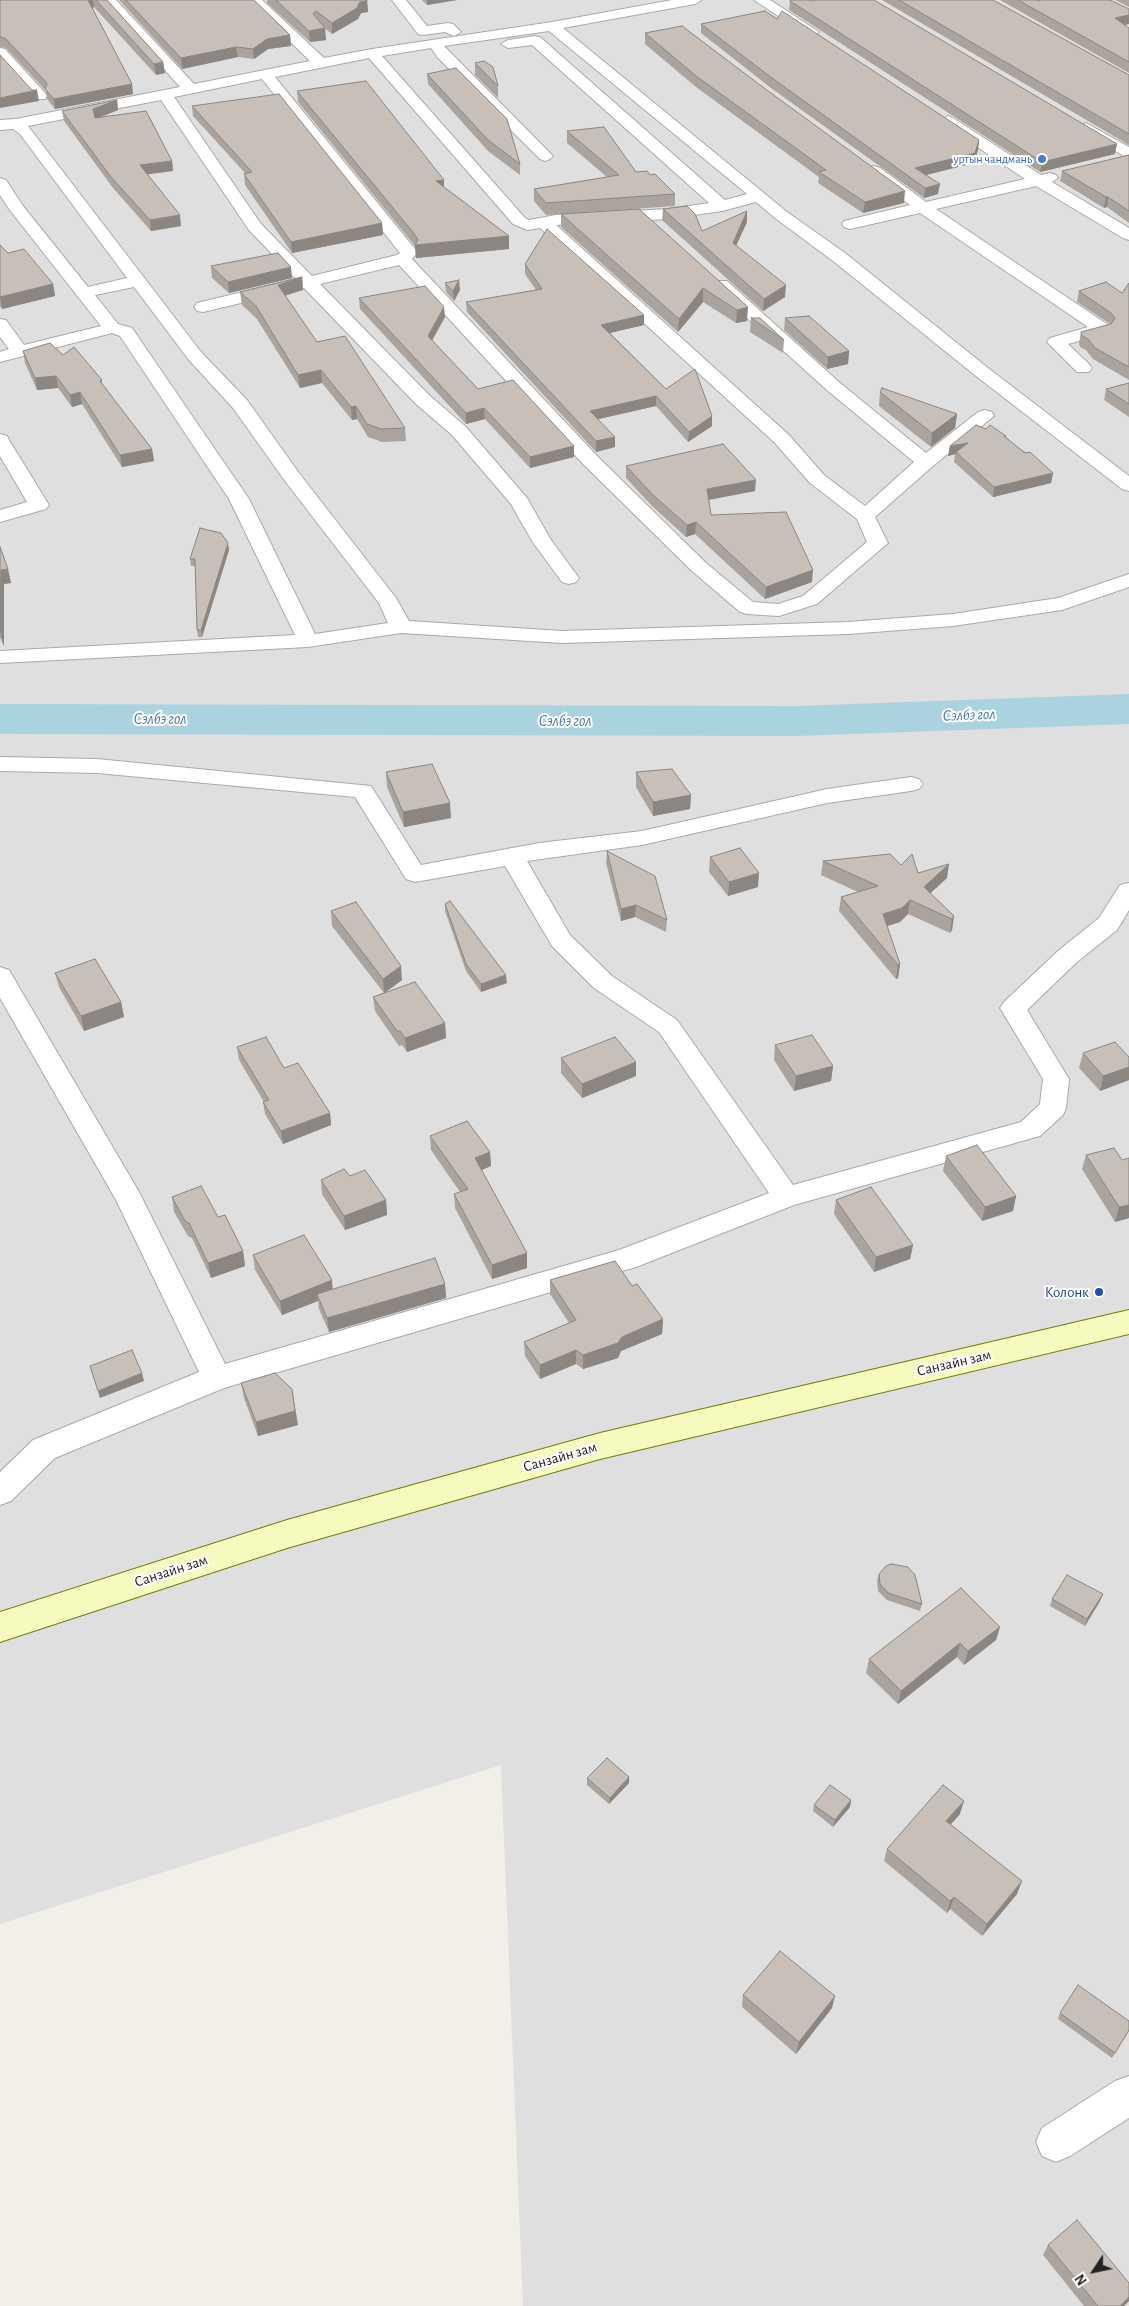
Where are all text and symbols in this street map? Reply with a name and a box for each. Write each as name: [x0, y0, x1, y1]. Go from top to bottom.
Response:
place label: уртын чандмань: [953, 152, 1032, 166]
marker: уртын чандмань: [1036, 153, 1048, 165]
water label: Сэлбэ гол: [942, 704, 996, 726]
water label: Сэлбэ гол: [133, 709, 187, 729]
water label: Сэлбэ гол: [538, 711, 592, 731]
place label: Колонк: [1045, 1283, 1089, 1301]
marker: Колонк: [1093, 1286, 1105, 1298]
street label: Санзайн зам: [915, 1346, 993, 1380]
street label: Санзайн зам: [521, 1438, 599, 1476]
street label: Санзайн зам: [132, 1551, 210, 1591]
north arrow: [1069, 2246, 1119, 2296]
text: N: [1073, 2271, 1090, 2287]

